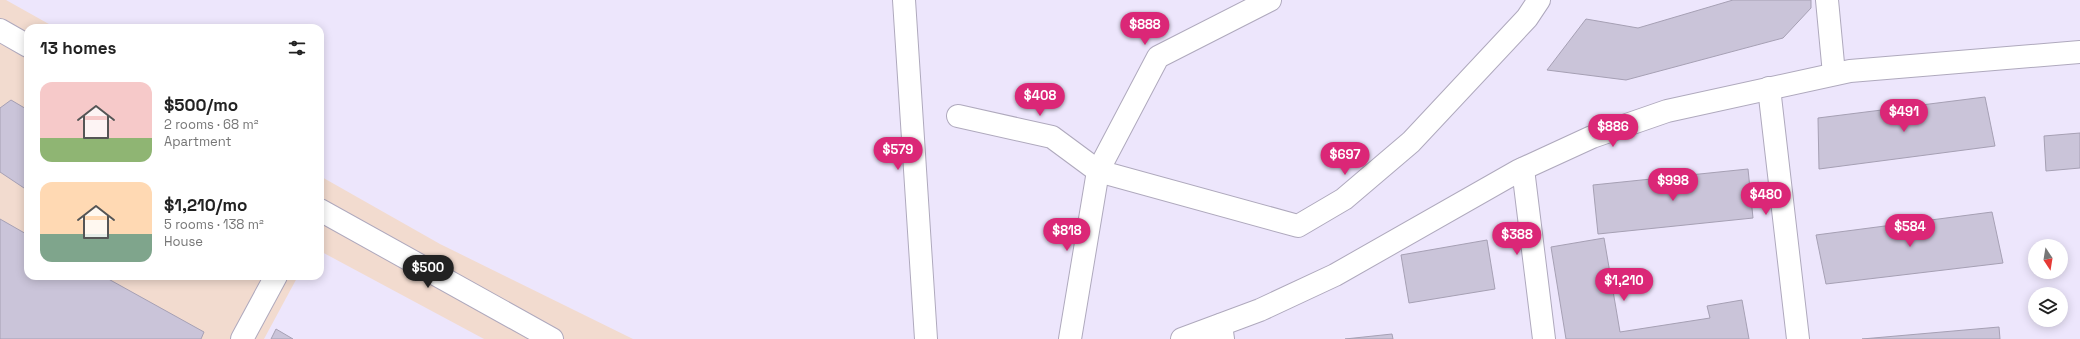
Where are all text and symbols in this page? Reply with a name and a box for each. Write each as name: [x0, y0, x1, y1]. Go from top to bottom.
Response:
pin: $888: [1121, 12, 1169, 46]
text: $888: [1129, 16, 1161, 33]
text: 13 homes: [40, 37, 116, 59]
icon: filters: [286, 37, 308, 59]
pin: $408: [1016, 83, 1064, 117]
text: $408: [1024, 87, 1056, 104]
text: $500/mo: [164, 94, 238, 116]
icon: home: [72, 98, 120, 146]
pin: $491: [1880, 99, 1928, 133]
text: $491: [1889, 103, 1919, 120]
pin: $886: [1589, 114, 1637, 148]
text: 2 rooms · 68 m²: [164, 116, 258, 133]
text: $886: [1597, 118, 1629, 135]
text: Apartment: [164, 133, 232, 150]
pin: $579: [874, 137, 922, 171]
text: $579: [883, 141, 913, 158]
pin: $697: [1321, 142, 1369, 176]
text: $697: [1330, 146, 1360, 163]
pin: $998: [1649, 168, 1697, 202]
text: $998: [1657, 172, 1689, 189]
pin: $480: [1742, 182, 1790, 216]
text: $480: [1750, 186, 1782, 203]
text: $1,210/mo: [164, 194, 247, 216]
icon: home: [72, 198, 120, 246]
pin: $584: [1886, 214, 1934, 248]
text: 5 rooms · 138 m²: [164, 216, 264, 233]
pin: $818: [1043, 218, 1091, 252]
text: $584: [1894, 218, 1926, 235]
text: $818: [1052, 222, 1082, 239]
pin: $388: [1493, 222, 1541, 256]
text: $388: [1501, 226, 1533, 243]
text: House: [164, 233, 203, 250]
north arrow: [2028, 239, 2068, 279]
map controls: [2028, 239, 2068, 327]
pin: $500: [404, 255, 452, 289]
text: $500: [412, 259, 444, 276]
pin: $1,210: [1591, 268, 1657, 302]
text: $1,210: [1604, 272, 1644, 289]
button: layers: [2028, 287, 2068, 327]

